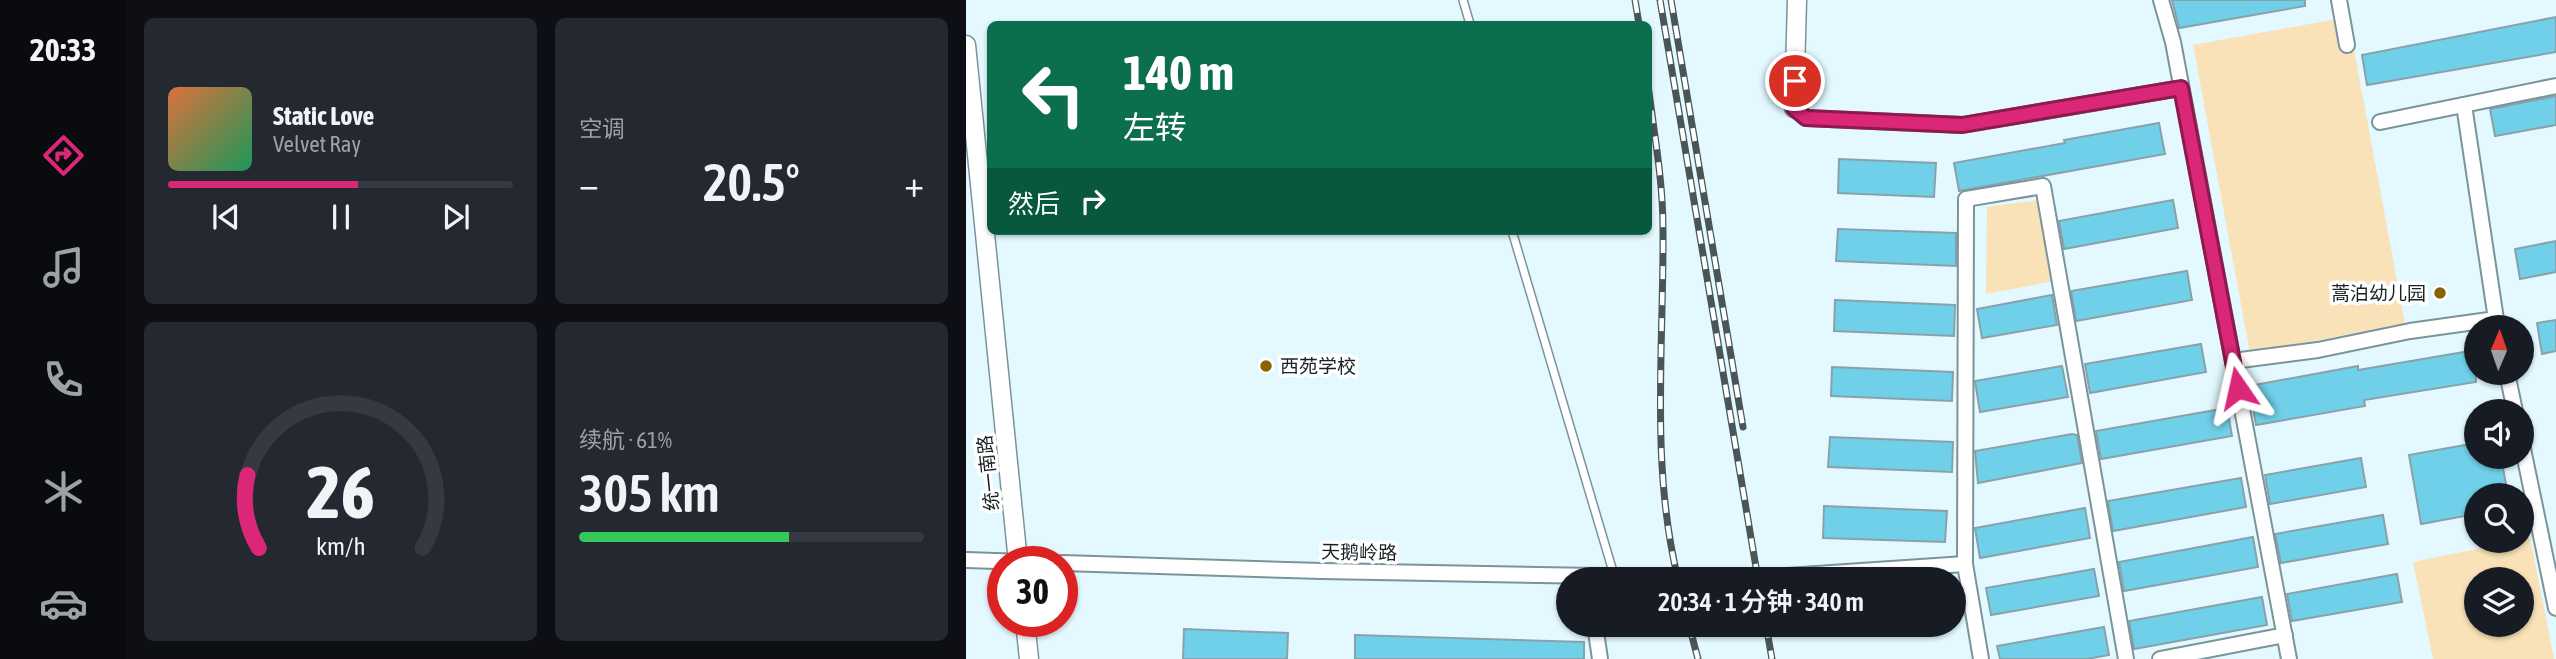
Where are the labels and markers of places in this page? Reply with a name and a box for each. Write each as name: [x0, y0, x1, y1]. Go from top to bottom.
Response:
pin: [1765, 51, 1825, 111]
place label: 蒿泊幼儿园: [2331, 282, 2426, 304]
marker: 蒿泊幼儿园: [2432, 285, 2448, 301]
place label: 西苑学校: [1280, 355, 1356, 377]
marker: 西苑学校: [1258, 358, 1274, 374]

